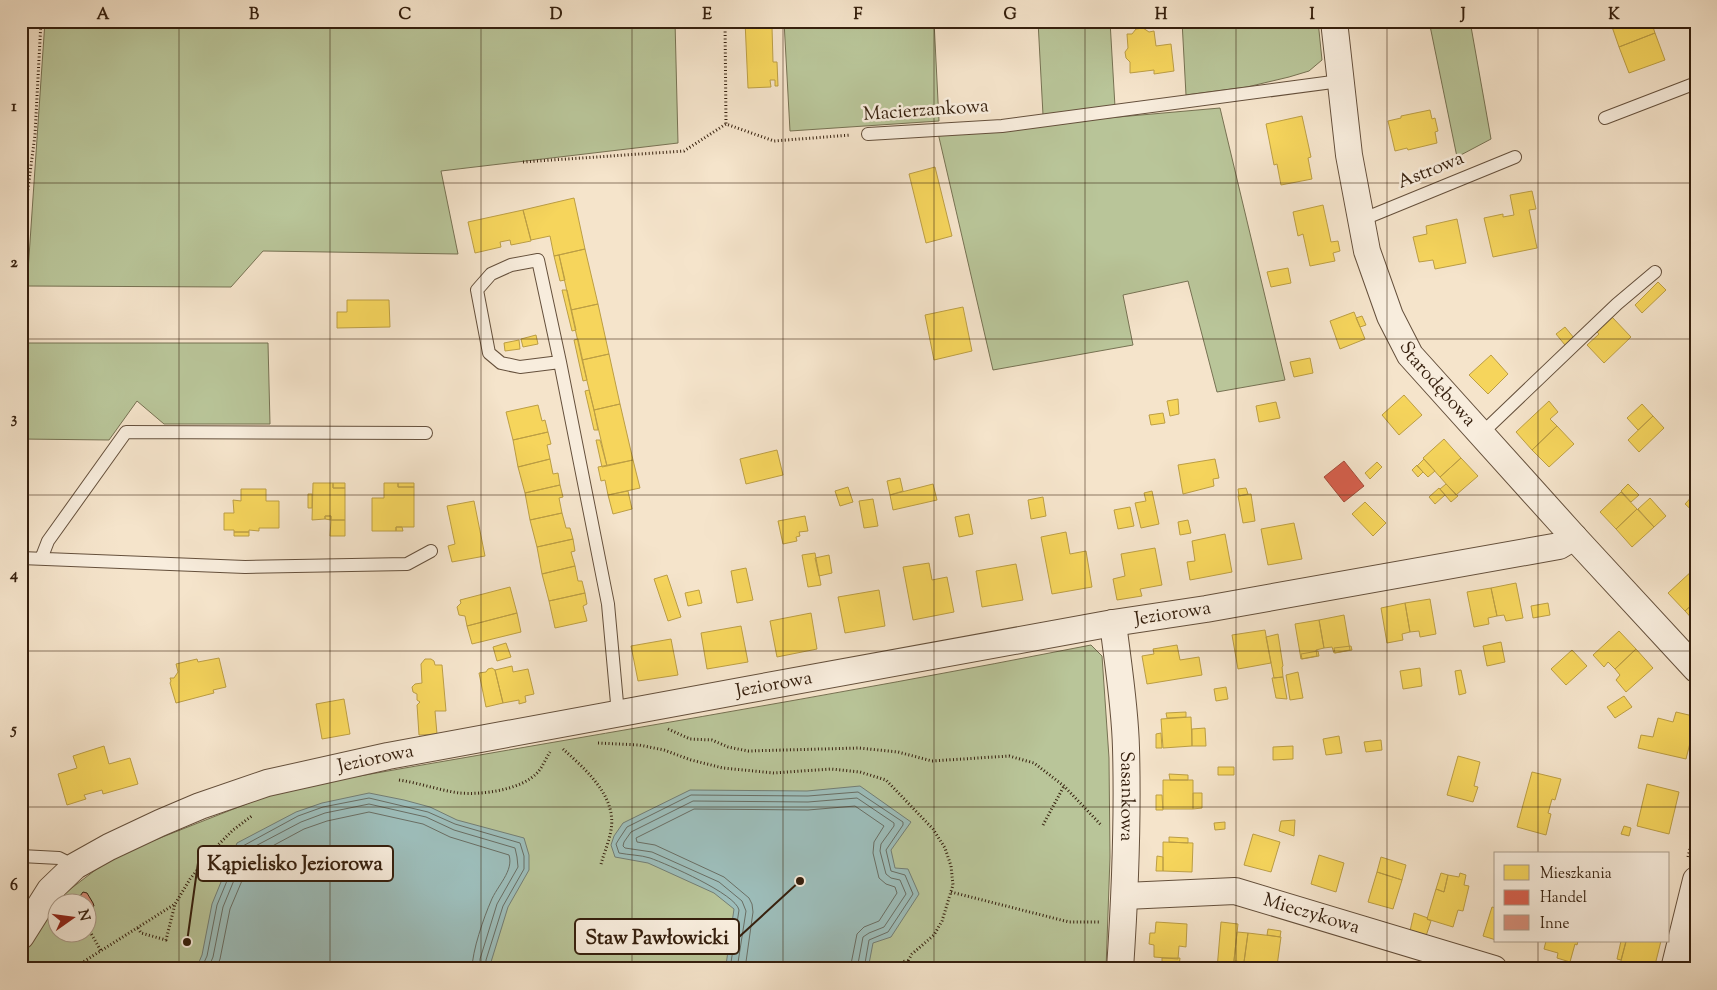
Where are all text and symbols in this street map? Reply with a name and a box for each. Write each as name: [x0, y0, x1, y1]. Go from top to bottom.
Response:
text: A: [97, 4, 110, 27]
text: B: [249, 4, 259, 27]
text: C: [399, 4, 412, 27]
text: D: [550, 4, 563, 27]
text: E: [702, 4, 712, 27]
text: F: [854, 4, 863, 27]
text: G: [1003, 4, 1017, 27]
text: H: [1155, 4, 1168, 27]
text: I: [1309, 4, 1315, 27]
text: J: [1459, 4, 1466, 27]
text: K: [1608, 4, 1620, 27]
street label: Macierzankowa: [862, 93, 990, 129]
text: 1: [11, 96, 17, 119]
street label: Astrowa: [1394, 145, 1468, 197]
text: 2: [10, 252, 18, 275]
street label: Starodębowa: [1392, 337, 1482, 433]
text: 3: [11, 408, 18, 431]
text: 4: [9, 564, 18, 587]
street label: Jeziorowa: [1131, 595, 1213, 633]
street label: Jeziorowa: [732, 665, 815, 705]
text: 5: [9, 719, 17, 742]
street label: Jeziorowa: [334, 738, 416, 781]
street label: Sasankowa: [1113, 751, 1140, 842]
callout: Kąpielisko Jeziorowa: [198, 846, 393, 881]
text: Kąpielisko Jeziorowa: [207, 851, 384, 880]
legend: [1494, 852, 1670, 942]
text: Mieszkania: [1540, 864, 1612, 885]
text: 6: [10, 875, 18, 898]
street label: Mieczykowa: [1260, 887, 1363, 941]
text: Handel: [1540, 888, 1587, 909]
north arrow: [48, 892, 98, 942]
text: N: [72, 907, 94, 923]
text: Inne: [1540, 914, 1570, 935]
callout: Staw Pawłowicki: [575, 919, 739, 954]
text: Staw Pawłowicki: [585, 925, 729, 954]

